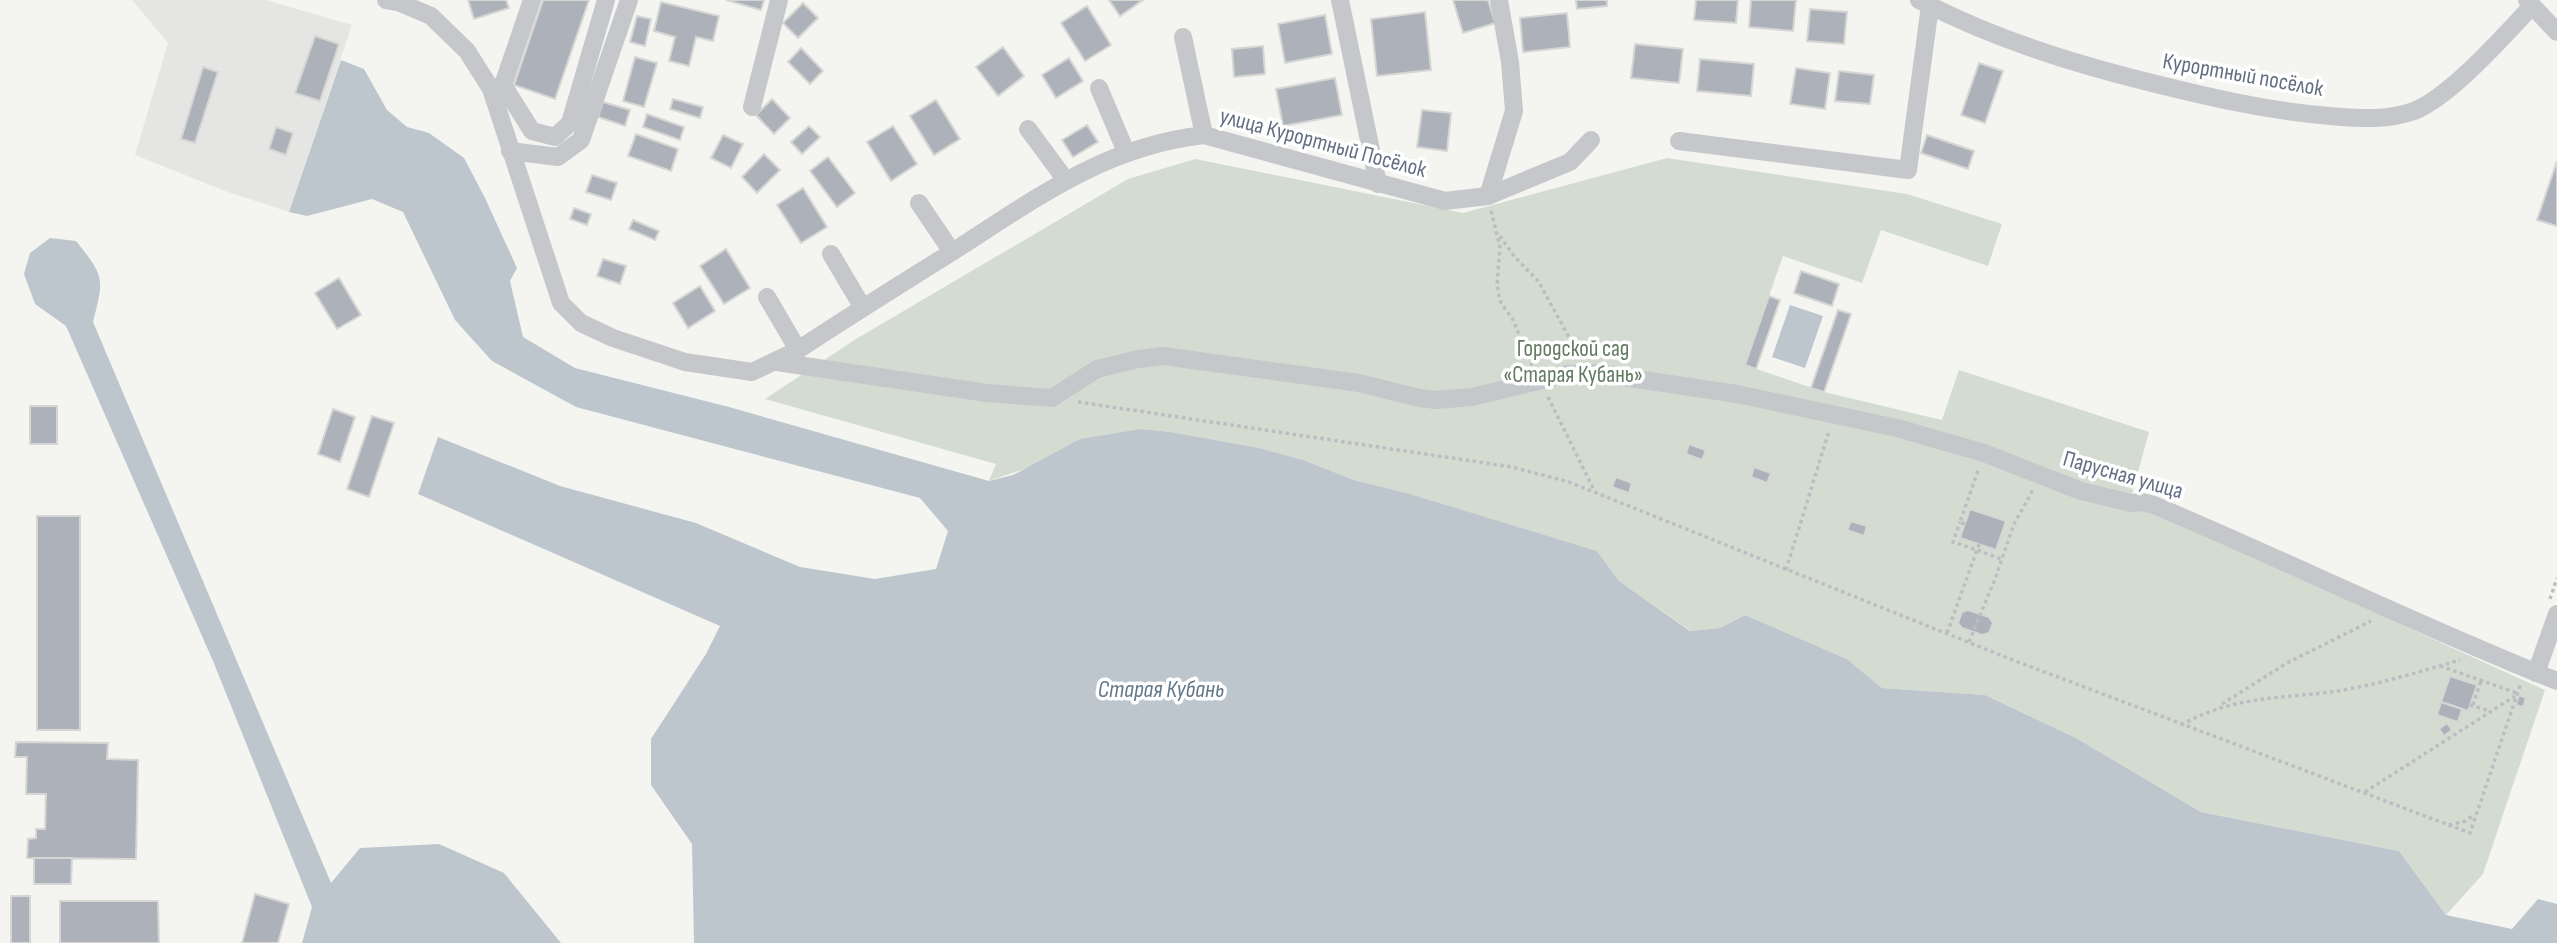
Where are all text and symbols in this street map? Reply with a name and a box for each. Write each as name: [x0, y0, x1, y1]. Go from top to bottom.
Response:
street label: Курортный посёлок: [2161, 47, 2326, 103]
street label: улица Курортный Посёлок: [1217, 102, 1430, 184]
park label: Городской сад «Старая Кубань»: [1503, 335, 1643, 389]
street label: Парусная улица: [2060, 445, 2186, 505]
water label: Старая Кубань: [1098, 675, 1224, 704]

